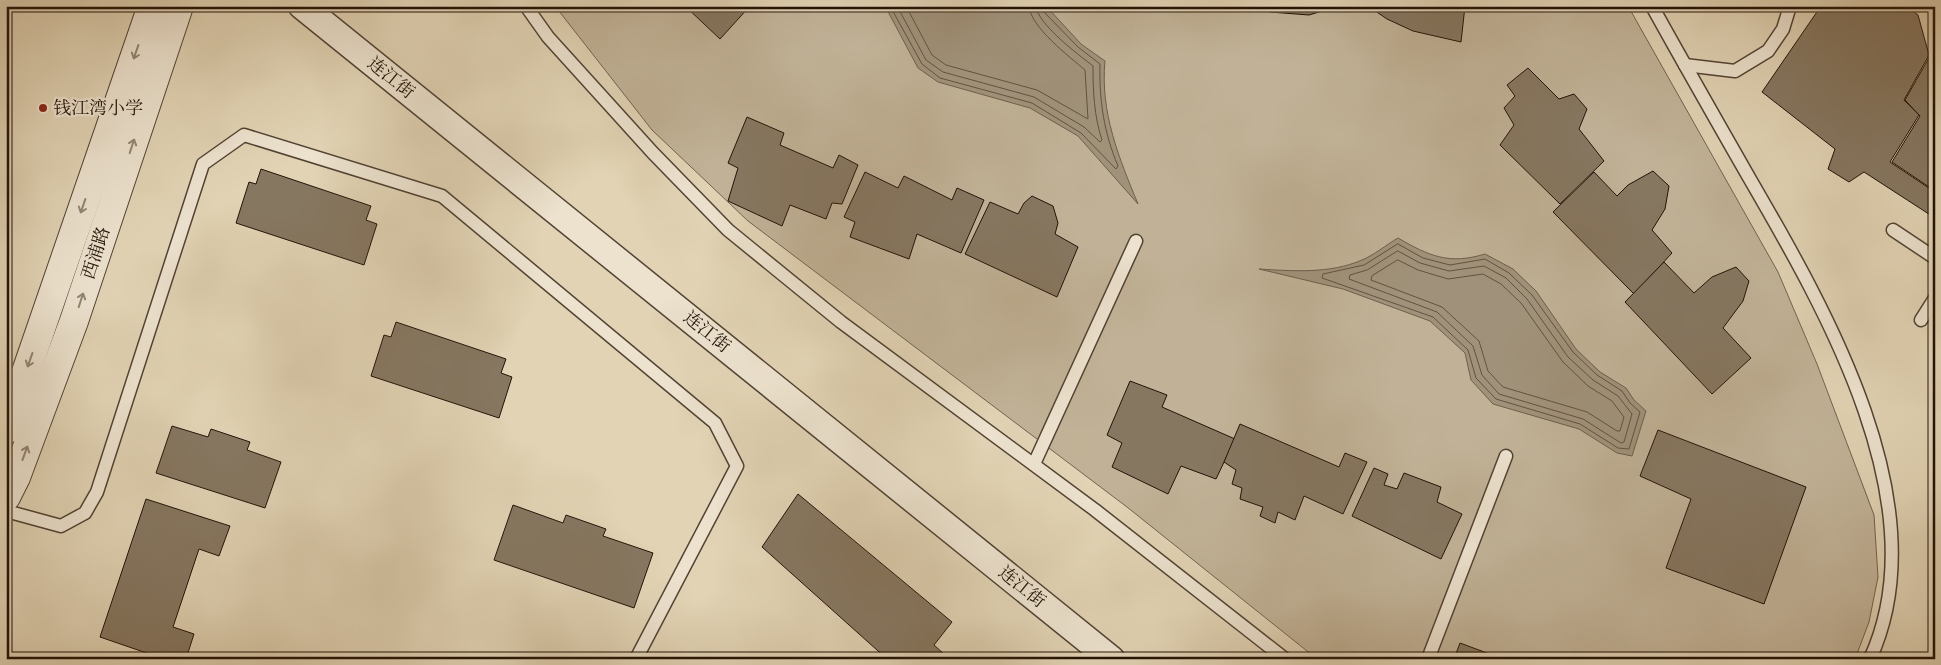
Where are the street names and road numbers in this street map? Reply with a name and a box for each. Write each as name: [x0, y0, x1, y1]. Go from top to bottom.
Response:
street label: 连江街: [363, 53, 419, 103]
street label: 西浦路: [78, 224, 114, 282]
street label: 连江街: [679, 307, 735, 357]
street label: 连江街: [994, 562, 1050, 612]

